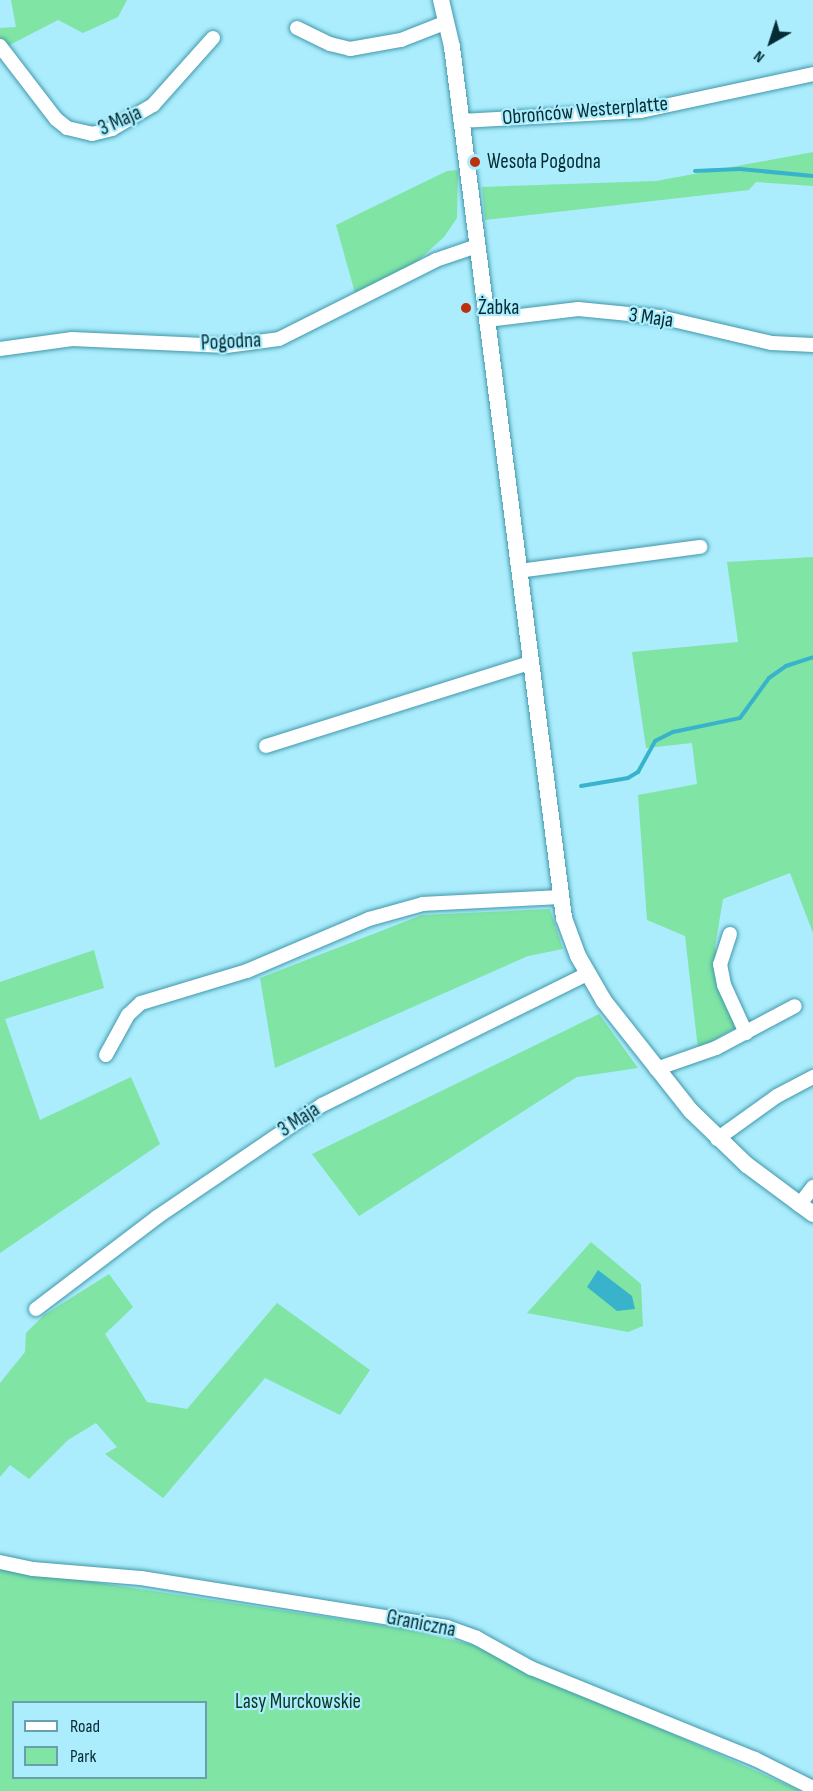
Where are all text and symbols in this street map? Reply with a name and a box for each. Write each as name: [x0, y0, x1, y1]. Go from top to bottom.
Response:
north arrow: [741, 12, 801, 72]
text: N: [750, 46, 769, 66]
street label: Obrońców Westerplatte: [501, 91, 669, 131]
street label: 3 Maja: [95, 100, 145, 142]
place label: Wesoła Pogodna: [487, 149, 601, 175]
marker: Wesoła Pogodna: [468, 155, 482, 169]
place label: Żabka: [478, 295, 519, 321]
marker: Żabka: [459, 301, 473, 315]
street label: 3 Maja: [627, 302, 675, 334]
street label: Pogodna: [200, 328, 262, 356]
street label: 3 Maja: [273, 1097, 325, 1143]
street label: Graniczna: [384, 1605, 458, 1643]
park label: Lasy Murckowskie: [235, 1689, 361, 1715]
legend: [12, 1701, 207, 1779]
text: Road: [70, 1716, 100, 1737]
text: Park: [70, 1746, 96, 1767]

